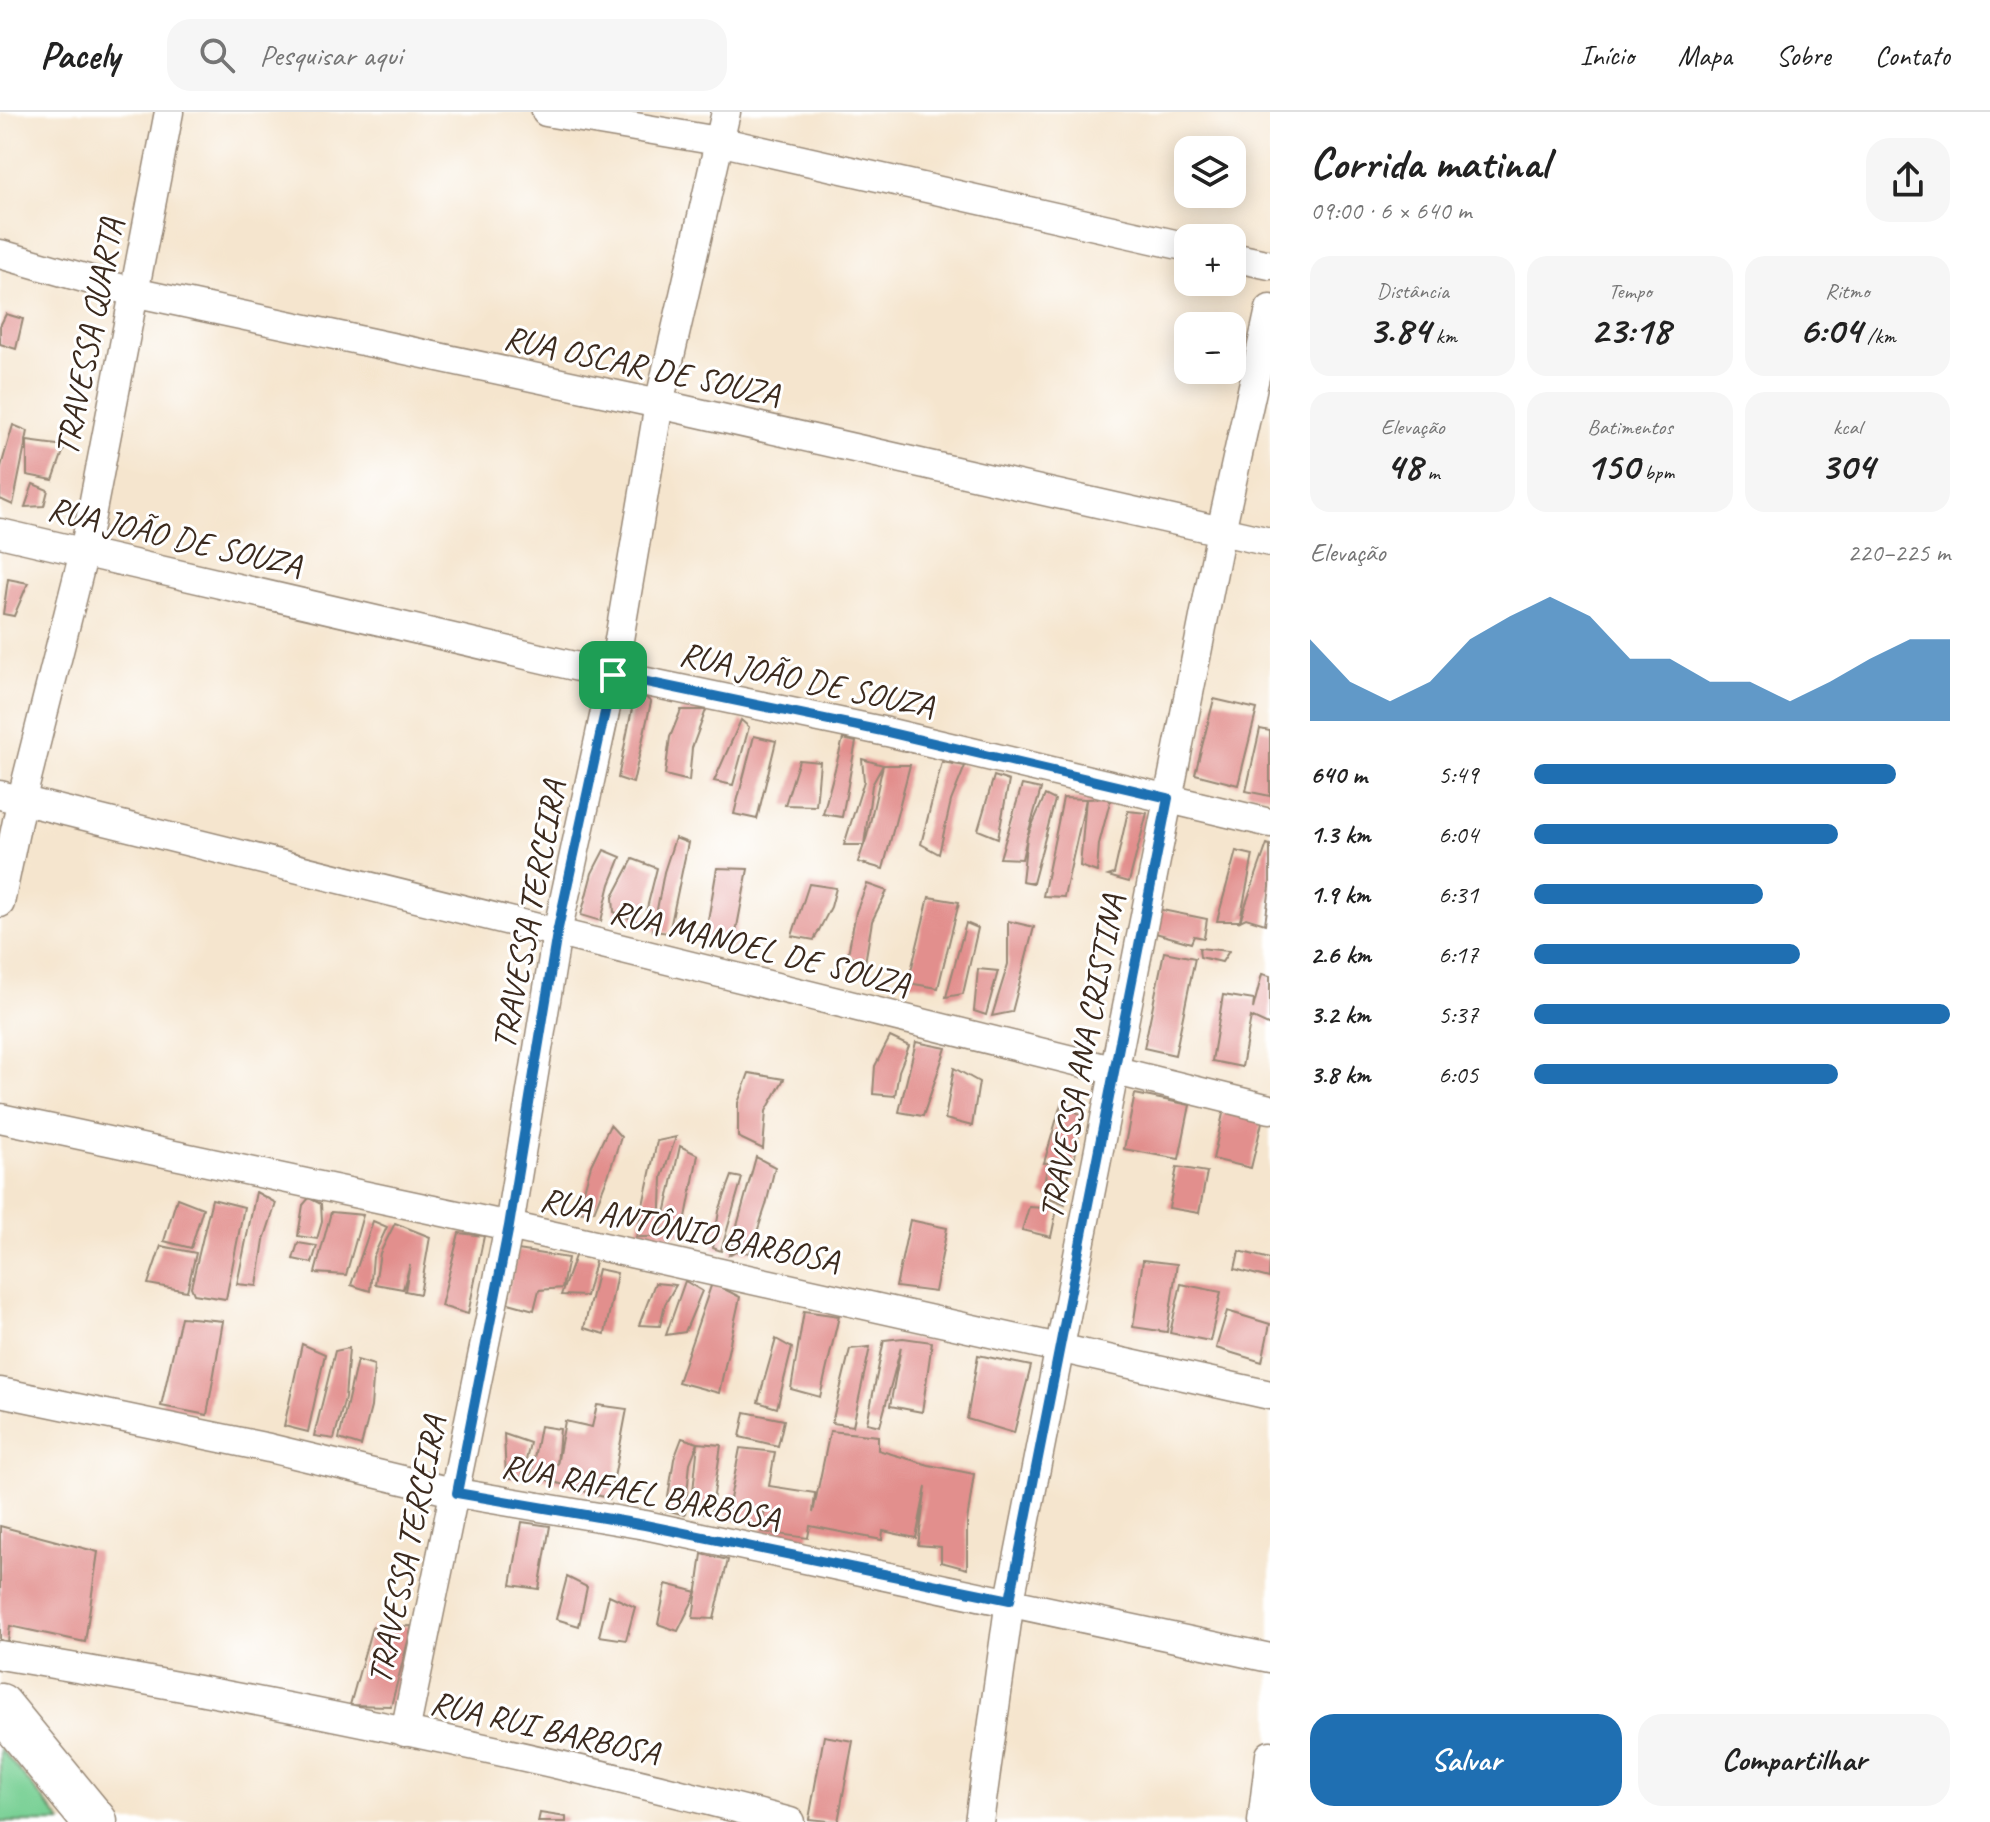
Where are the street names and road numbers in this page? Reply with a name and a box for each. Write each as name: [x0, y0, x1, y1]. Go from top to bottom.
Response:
street label: TRAVESSA QUARTA: [44, 214, 133, 459]
street label: RUA OSCAR DE SOUZA: [500, 315, 784, 416]
street label: RUA JOÃO DE SOUZA: [44, 486, 307, 587]
street label: RUA JOÃO DE SOUZA: [676, 632, 939, 728]
street label: TRAVESSA TERCEIRA: [481, 775, 576, 1053]
street label: RUA MANOEL DE SOUZA: [606, 889, 915, 1006]
street label: TRAVESSA ANA CRISTINA: [1029, 890, 1134, 1223]
street label: RUA ANTÔNIO BARBOSA: [537, 1177, 844, 1282]
street label: TRAVESSA TERCEIRA: [357, 1410, 456, 1688]
street label: RUA RAFAEL BARBOSA: [498, 1443, 784, 1540]
street label: RUA RUI BARBOSA: [427, 1680, 665, 1775]

